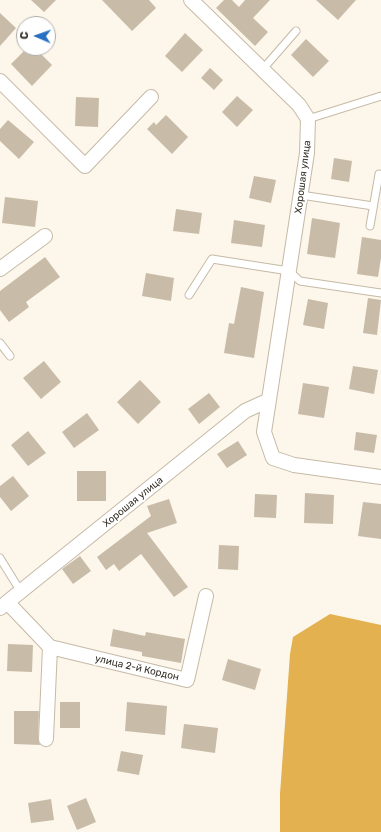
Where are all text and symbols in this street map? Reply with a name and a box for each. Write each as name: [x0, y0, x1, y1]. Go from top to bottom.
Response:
north arrow: [16, 16, 56, 56]
text: С: [18, 32, 31, 40]
street label: Хорошая улица: [293, 140, 313, 214]
street label: Хорошая улица: [101, 474, 165, 530]
street label: улица 2-й Кордон: [94, 652, 180, 684]

